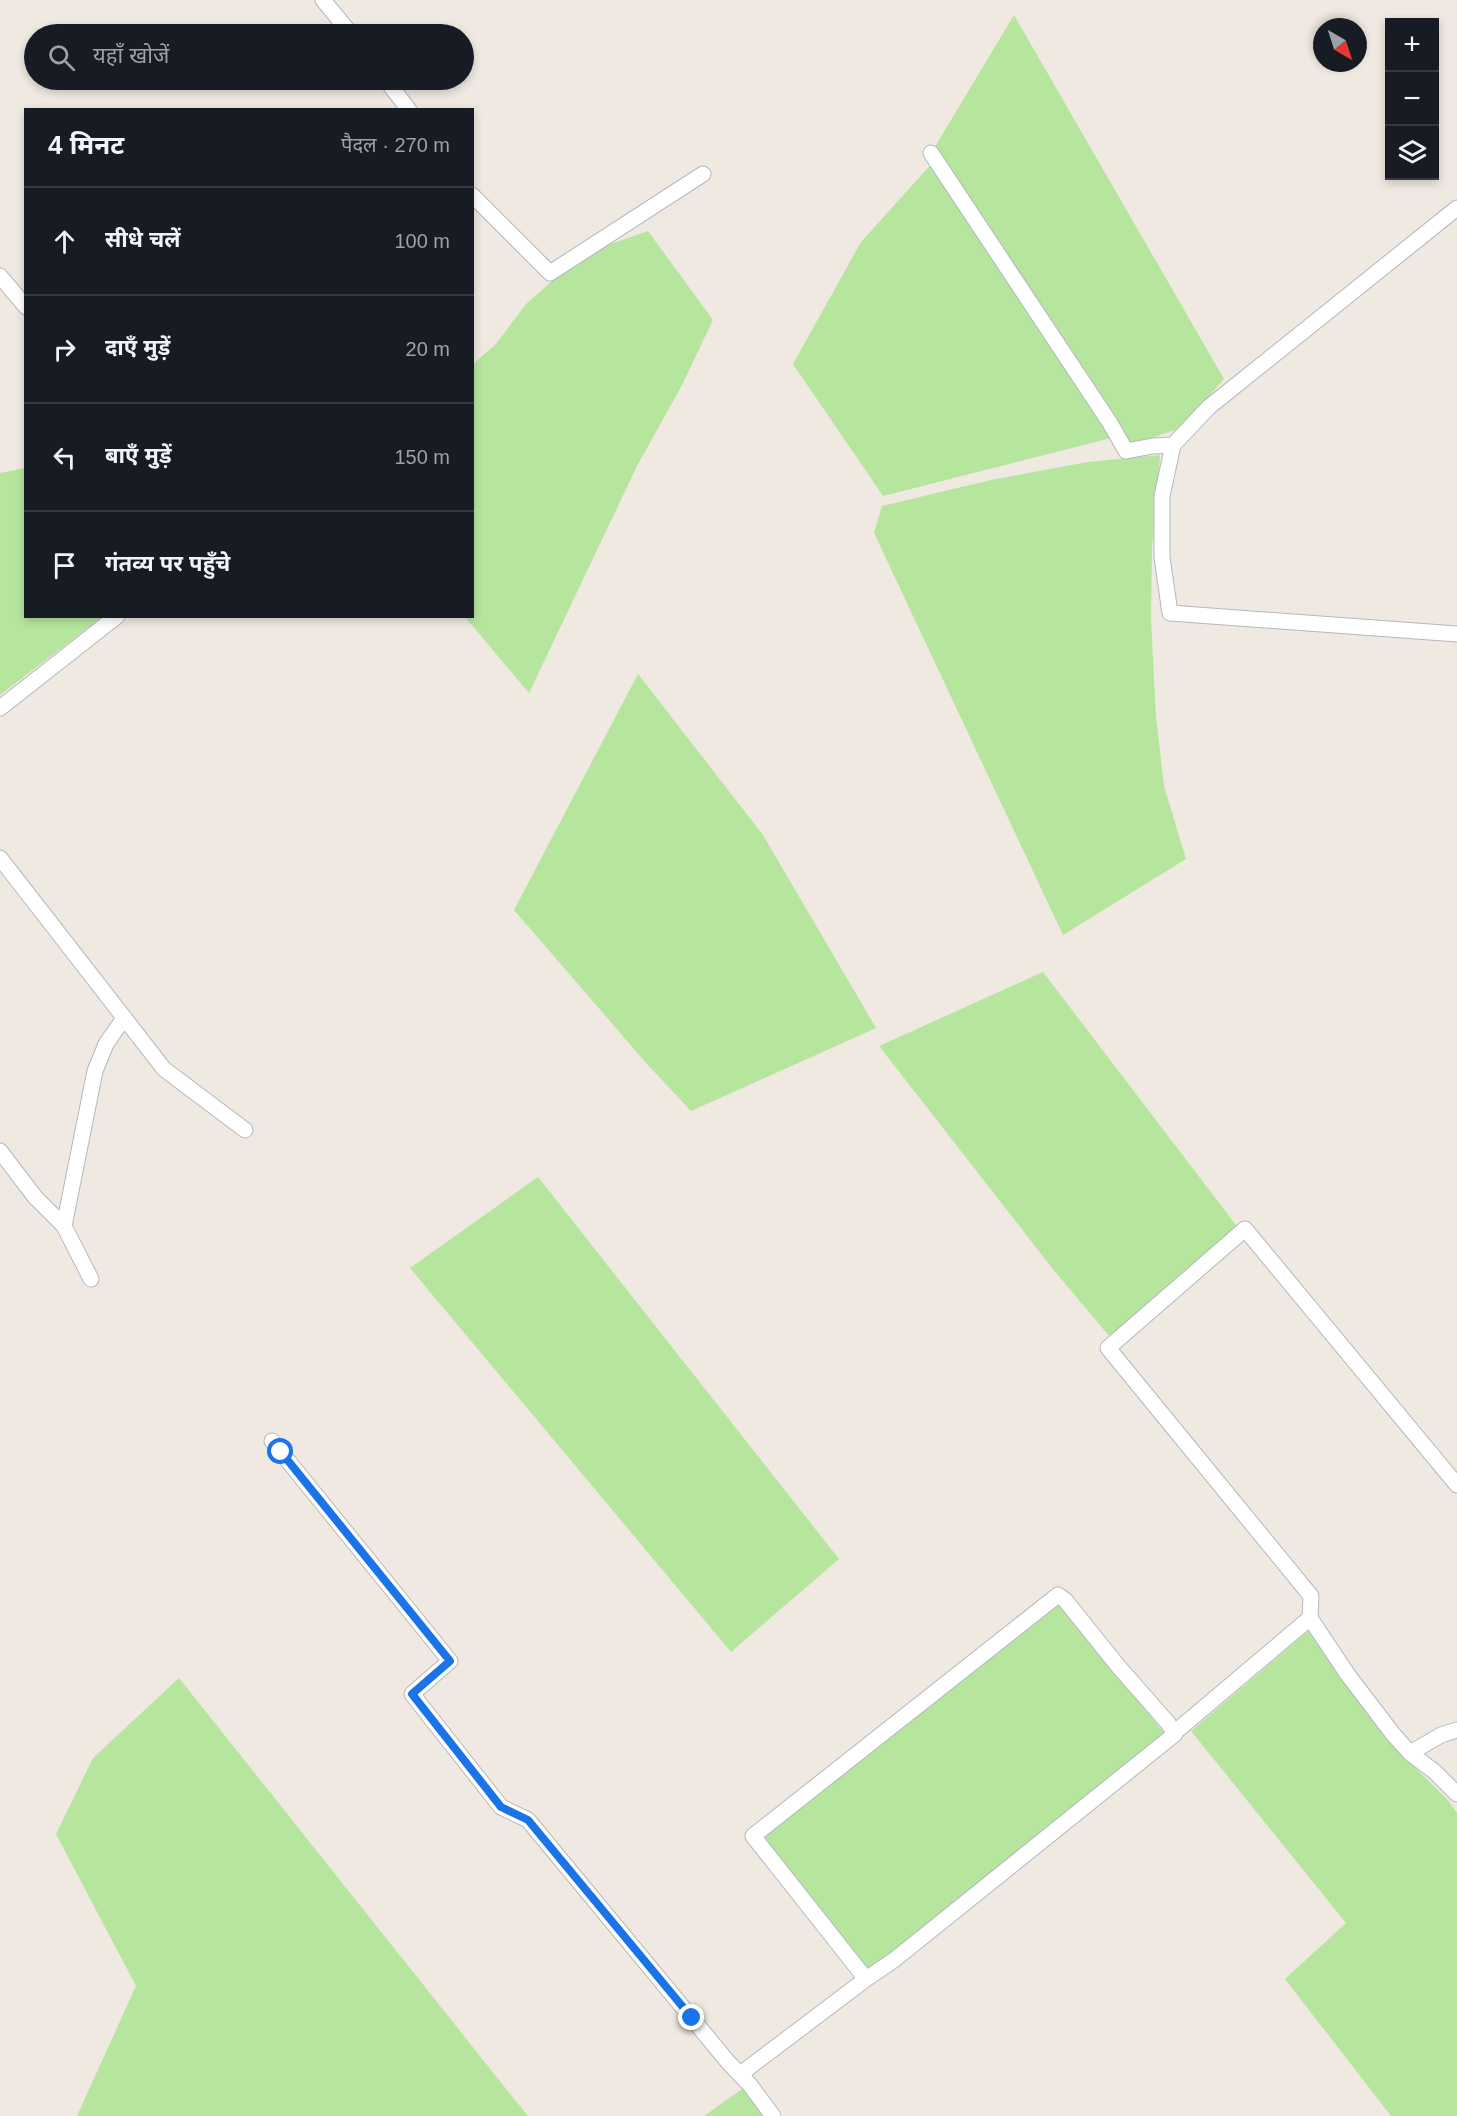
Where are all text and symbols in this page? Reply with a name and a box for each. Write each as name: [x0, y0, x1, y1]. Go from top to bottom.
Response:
north arrow: [1313, 18, 1367, 72]
map controls: [1385, 18, 1439, 180]
button: +: [1385, 18, 1439, 72]
search box: [24, 24, 474, 90]
icon: search: [45, 41, 78, 74]
text: यहाँ खोजें: [93, 43, 169, 68]
button: −: [1385, 72, 1439, 126]
button: layers: [1385, 126, 1439, 180]
text: 4 मिनट: [48, 130, 124, 160]
text: पैदल · 270 m: [341, 134, 450, 156]
icon: ahead: [48, 225, 81, 258]
text: सीधे चलें: [105, 227, 180, 252]
text: 100 m: [394, 230, 450, 252]
icon: right: [48, 333, 81, 366]
text: दाएँ मुड़ें: [105, 335, 170, 360]
text: 20 m: [406, 338, 450, 360]
icon: left: [48, 441, 81, 474]
text: बाएँ मुड़ें: [105, 443, 171, 468]
text: 150 m: [394, 446, 450, 468]
icon: arrive: [48, 549, 81, 582]
text: गंतव्य पर पहुँचे: [105, 551, 230, 576]
route start: [267, 1438, 293, 1464]
route end: [678, 2004, 704, 2030]

